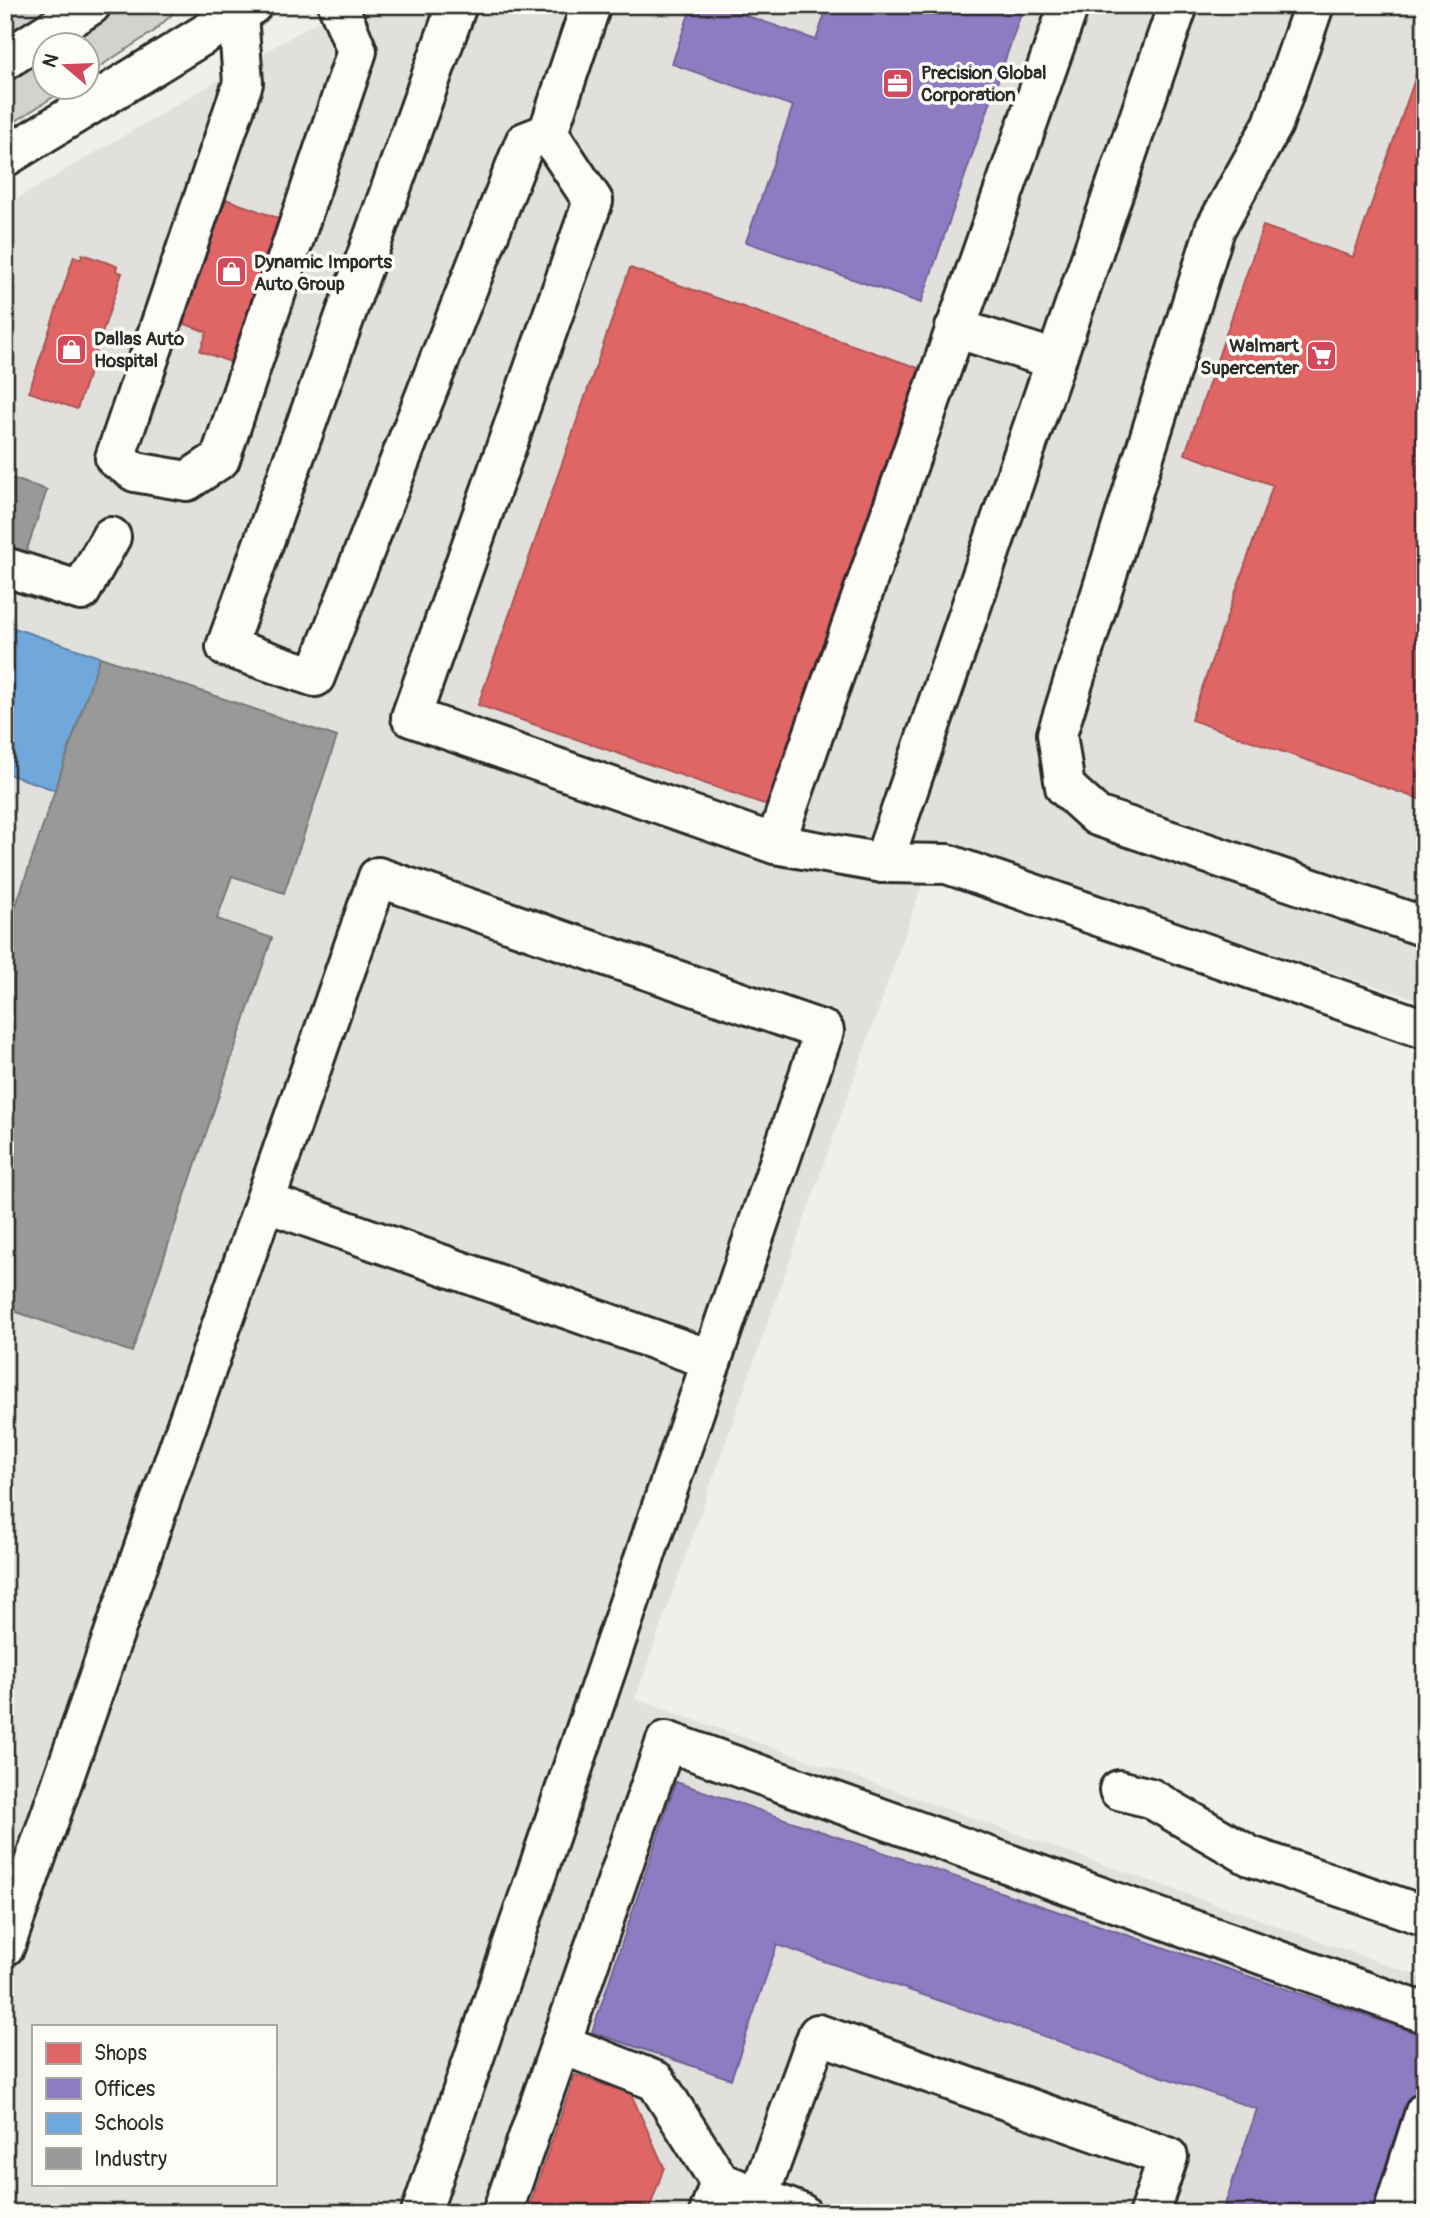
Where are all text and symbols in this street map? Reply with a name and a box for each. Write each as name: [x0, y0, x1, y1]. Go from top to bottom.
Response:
north arrow: [32, 32, 102, 102]
text: N: [37, 51, 64, 71]
place label: Precision Global Corporation: [921, 61, 1047, 107]
office icon: Precision Global Corporation: [881, 66, 915, 100]
place label: Dynamic Imports Auto Group: [254, 250, 392, 296]
shop icon: Dynamic Imports Auto Group: [214, 255, 248, 289]
place label: Dallas Auto Hospital: [94, 327, 185, 373]
shop icon: Dallas Auto Hospital: [54, 332, 88, 366]
place label: Walmart Supercenter: [1200, 334, 1300, 380]
supermarket icon: Walmart Supercenter: [1305, 339, 1339, 373]
legend: [32, 2025, 276, 2186]
text: Shops: [94, 2040, 147, 2067]
text: Offices: [94, 2076, 156, 2103]
text: Schools: [94, 2110, 164, 2137]
text: Industry: [94, 2146, 167, 2173]

